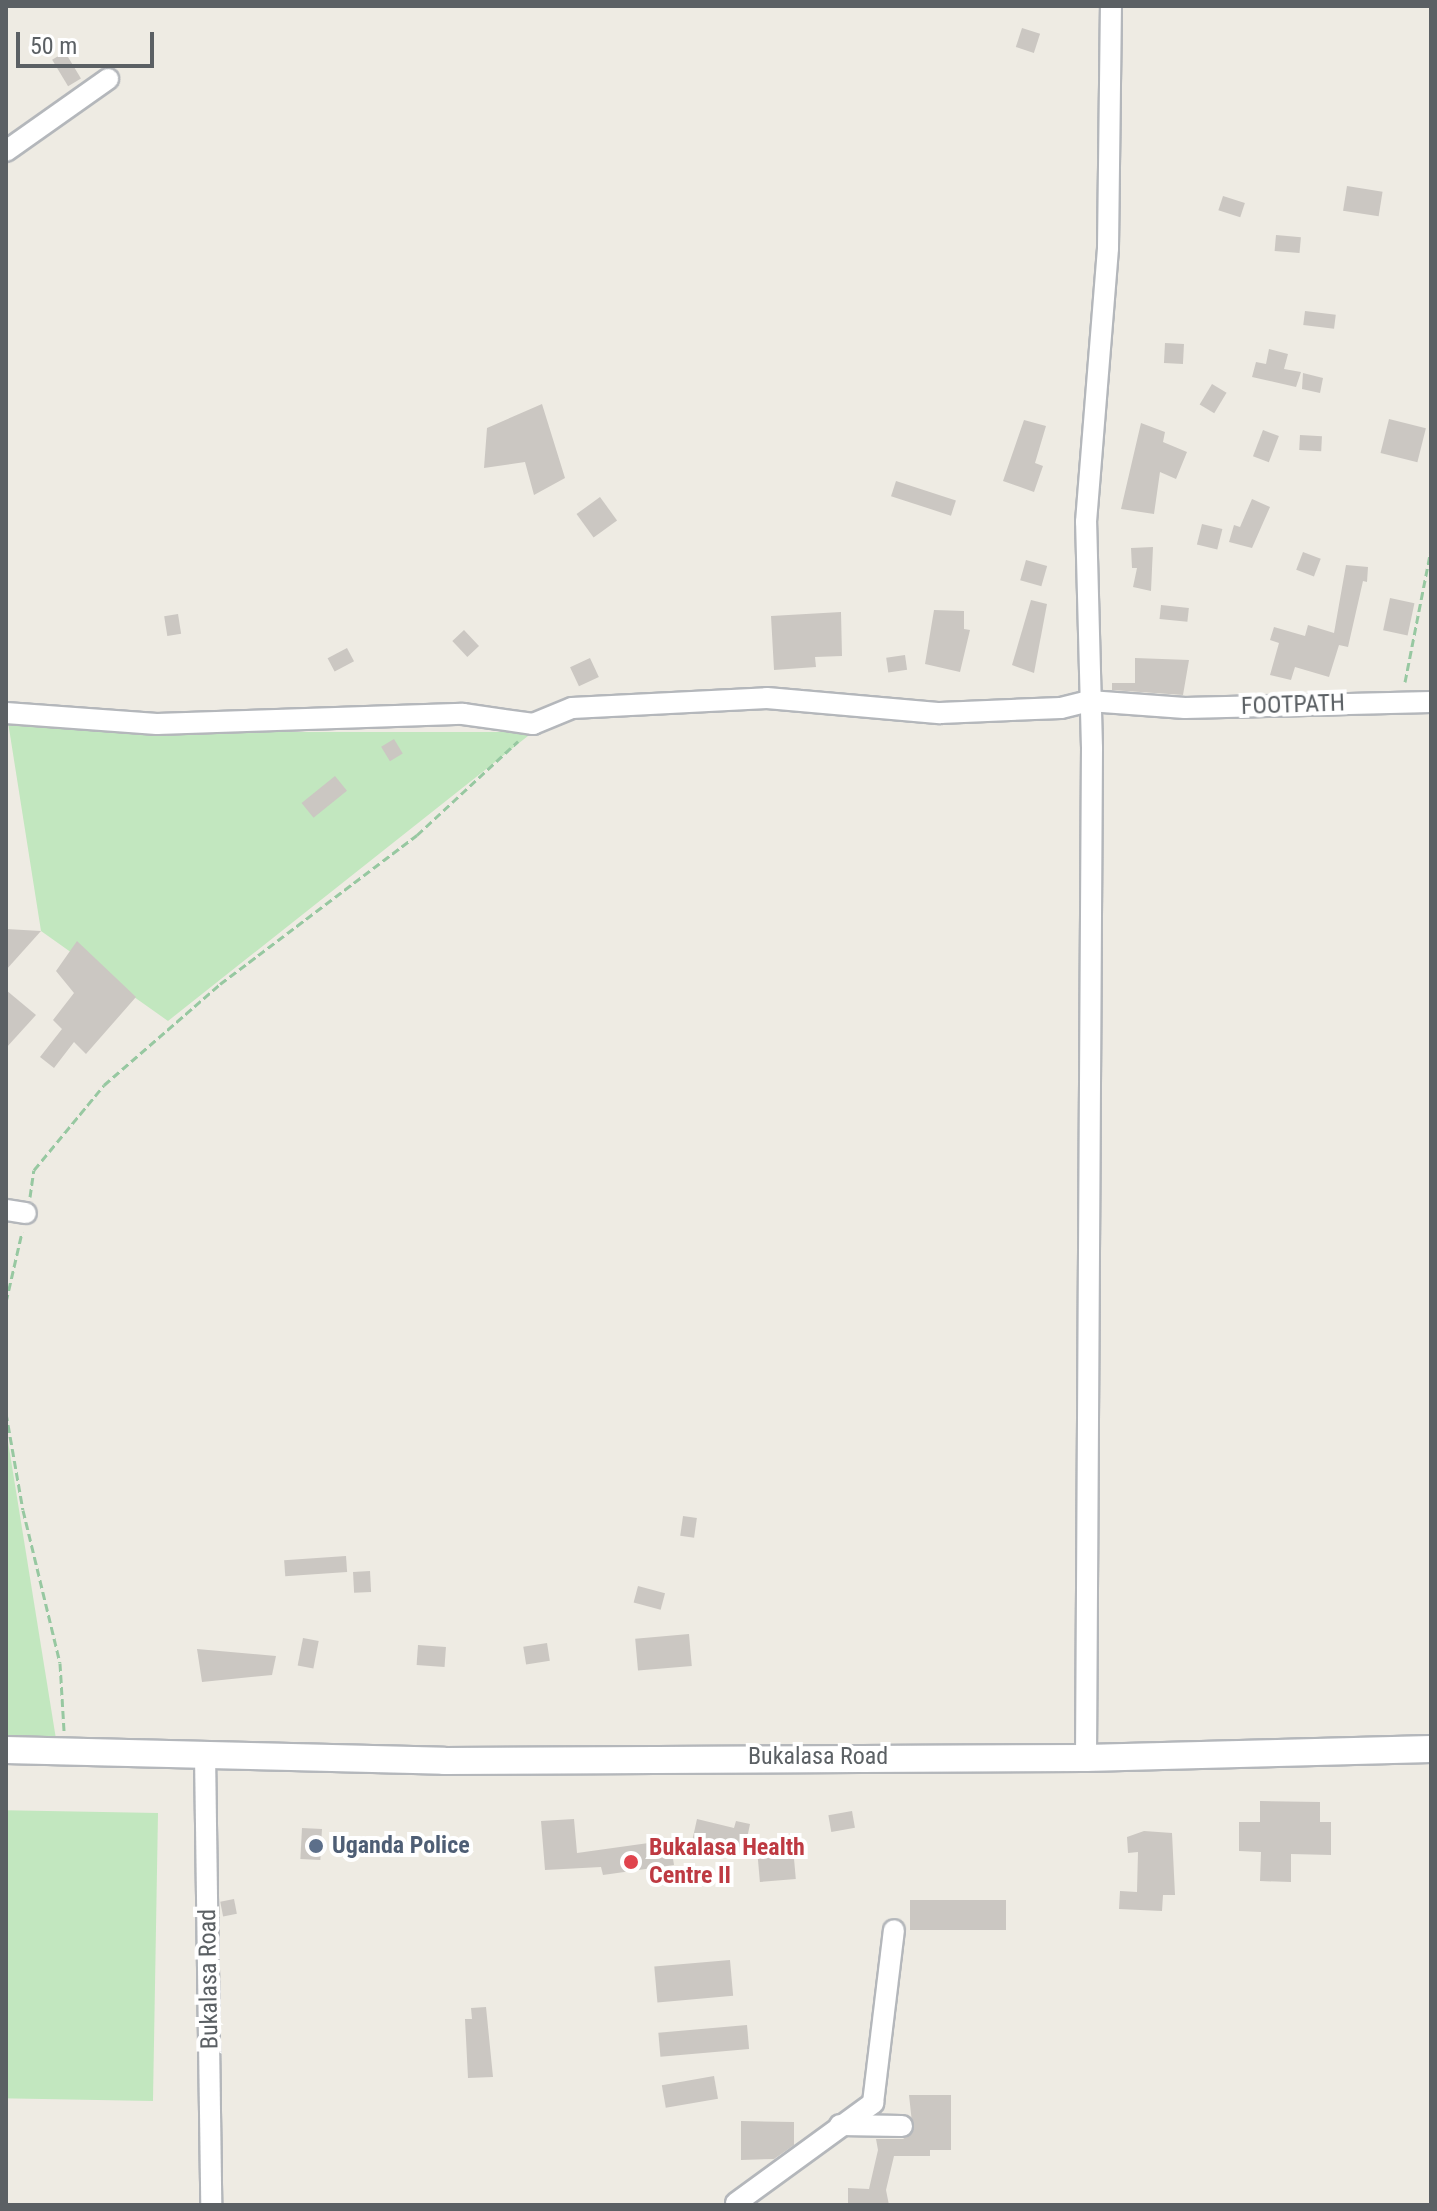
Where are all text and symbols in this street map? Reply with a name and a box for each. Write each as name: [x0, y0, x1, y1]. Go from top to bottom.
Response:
scale bar: [20, 16, 158, 66]
text: 50 m: [30, 32, 77, 60]
street label: FOOTPATH: [1241, 689, 1345, 721]
street label: Bukalasa Road: [748, 1743, 888, 1771]
place label: Uganda Police: [332, 1832, 470, 1860]
place label: Bukalasa Health Centre II: [649, 1834, 805, 1890]
marker: Uganda Police: [307, 1837, 325, 1855]
marker: Bukalasa Health Centre II: [620, 1851, 642, 1873]
street label: Bukalasa Road: [193, 1909, 225, 2049]

